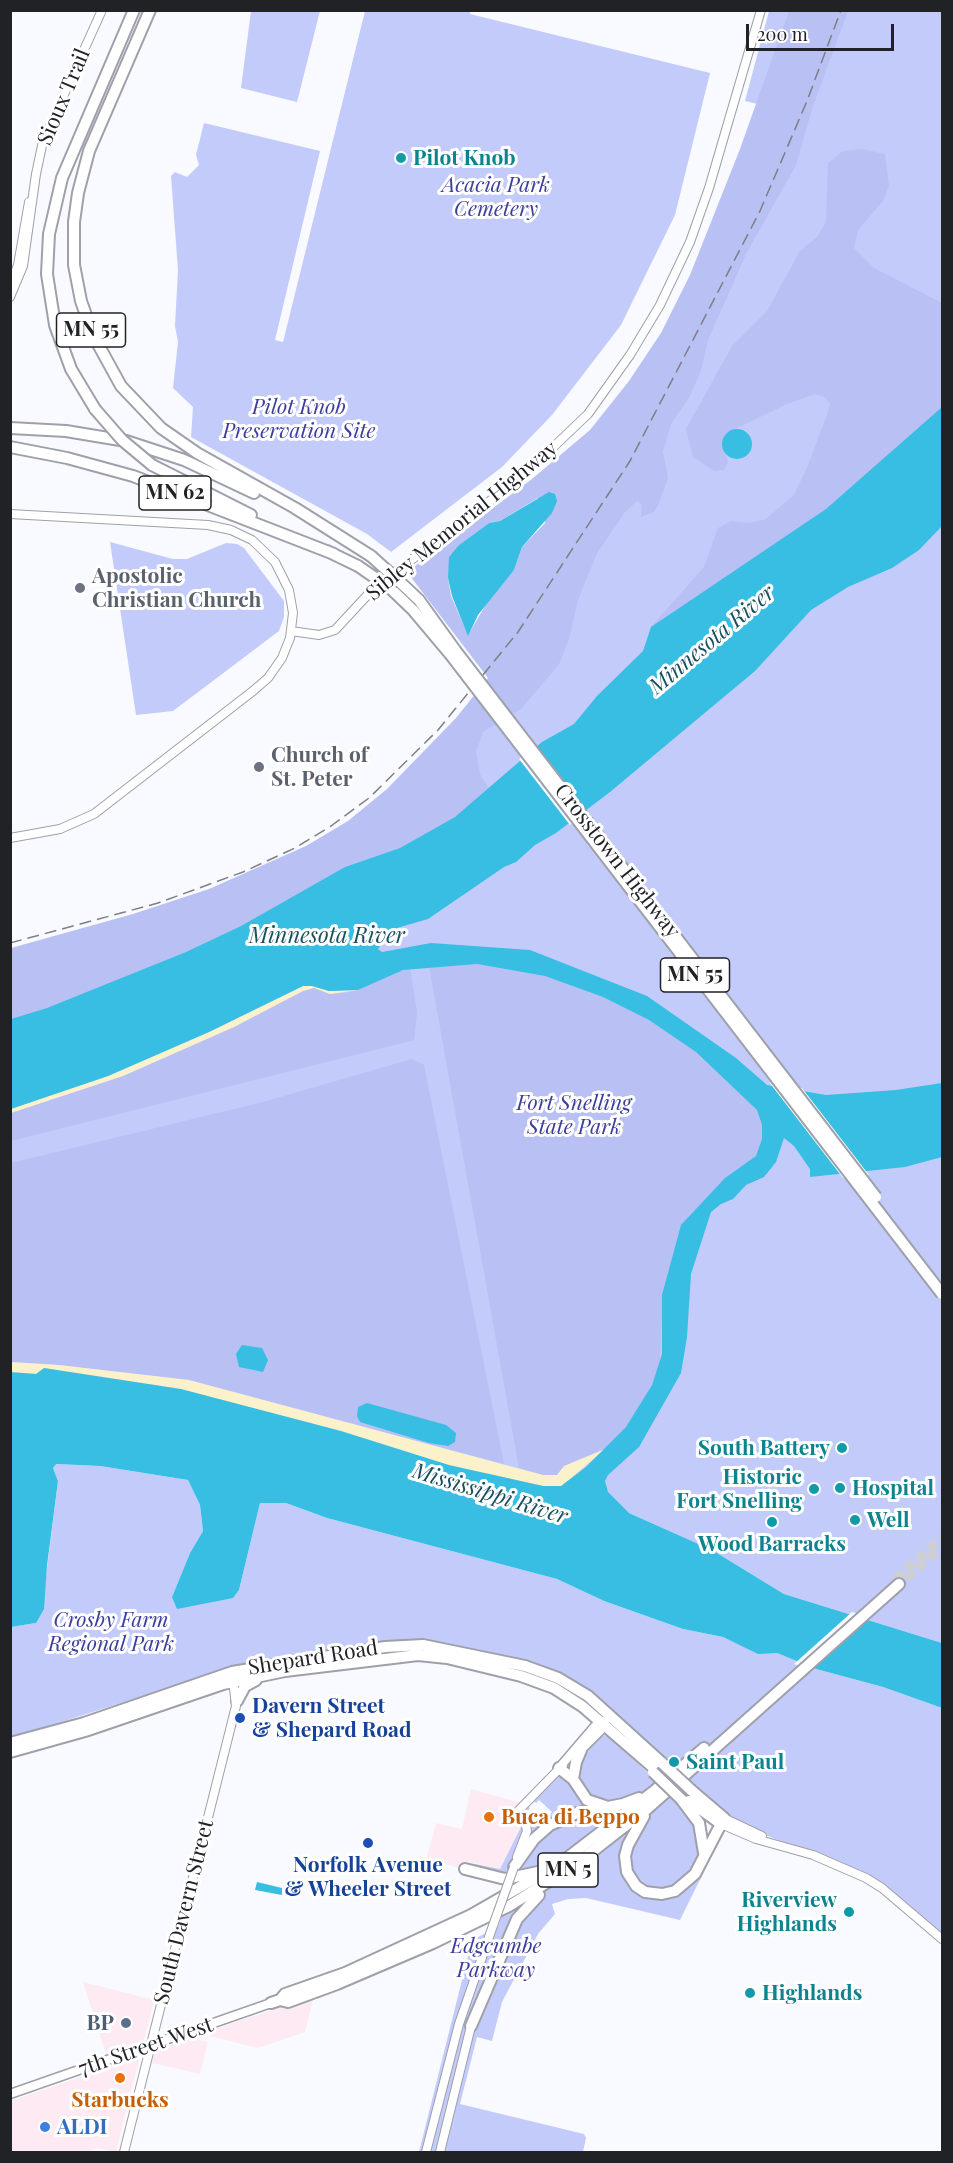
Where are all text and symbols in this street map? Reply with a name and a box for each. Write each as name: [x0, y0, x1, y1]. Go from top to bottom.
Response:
scale bar: [749, 12, 898, 50]
text: 200 m: [757, 22, 808, 46]
street label: Sioux Trail: [32, 45, 96, 149]
place label: Pilot Knob: [413, 145, 516, 171]
marker: Pilot Knob: [394, 151, 408, 165]
park label: Acacia Park Cemetery: [442, 172, 550, 222]
road number: MN 55: [56, 313, 125, 347]
park label: Pilot Knob Preservation Site: [222, 394, 376, 444]
street label: Sibley Memorial Highway: [361, 436, 563, 606]
road number: MN 62: [139, 476, 211, 510]
place label: Apostolic Christian Church: [92, 563, 261, 613]
water label: Minnesota River: [644, 580, 780, 700]
marker: Apostolic Christian Church: [73, 581, 87, 595]
place label: Church of St. Peter: [271, 742, 368, 792]
marker: Church of St. Peter: [252, 760, 266, 774]
street label: Crosstown Highway: [549, 779, 685, 943]
water label: Minnesota River: [249, 923, 405, 949]
road number: MN 55: [660, 958, 730, 992]
park label: Fort Snelling State Park: [517, 1090, 631, 1140]
place label: South Battery: [698, 1435, 830, 1461]
marker: South Battery: [835, 1441, 849, 1455]
water label: Mississippi River: [409, 1458, 571, 1530]
place label: Historic Fort Snelling: [676, 1464, 802, 1514]
place label: Hospital: [852, 1475, 934, 1501]
marker: Hospital: [833, 1481, 847, 1495]
marker: Historic Fort Snelling: [807, 1482, 821, 1496]
place label: Well: [867, 1507, 910, 1533]
marker: Well: [848, 1513, 862, 1527]
marker: Wood Barracks: [765, 1515, 779, 1529]
place label: Wood Barracks: [698, 1531, 846, 1557]
park label: Crosby Farm Regional Park: [48, 1607, 174, 1657]
street label: Shepard Road: [246, 1635, 380, 1681]
place label: Davern Street & Shepard Road: [252, 1693, 412, 1743]
marker: Davern Street & Shepard Road: [233, 1711, 247, 1725]
place label: Saint Paul: [686, 1749, 784, 1775]
marker: Saint Paul: [667, 1755, 681, 1769]
place label: Buca di Beppo: [501, 1804, 640, 1830]
marker: Buca di Beppo: [482, 1810, 496, 1824]
street label: South Davern Street: [149, 1817, 219, 2007]
marker: Norfolk Avenue & Wheeler Street: [361, 1836, 375, 1850]
place label: Norfolk Avenue & Wheeler Street: [285, 1852, 451, 1902]
road number: MN 5: [538, 1853, 598, 1887]
place label: Riverview Highlands: [737, 1887, 837, 1937]
marker: Riverview Highlands: [842, 1905, 856, 1919]
park label: Edgcumbe Parkway: [450, 1933, 542, 1983]
place label: Highlands: [762, 1980, 862, 2006]
marker: Highlands: [743, 1986, 757, 2000]
place label: BP: [86, 2010, 114, 2036]
street label: 7th Street West: [76, 2012, 216, 2082]
marker: BP: [119, 2016, 133, 2030]
marker: Starbucks: [113, 2071, 127, 2085]
place label: Starbucks: [71, 2087, 169, 2113]
place label: ALDI: [57, 2114, 107, 2140]
marker: ALDI: [38, 2120, 52, 2134]

